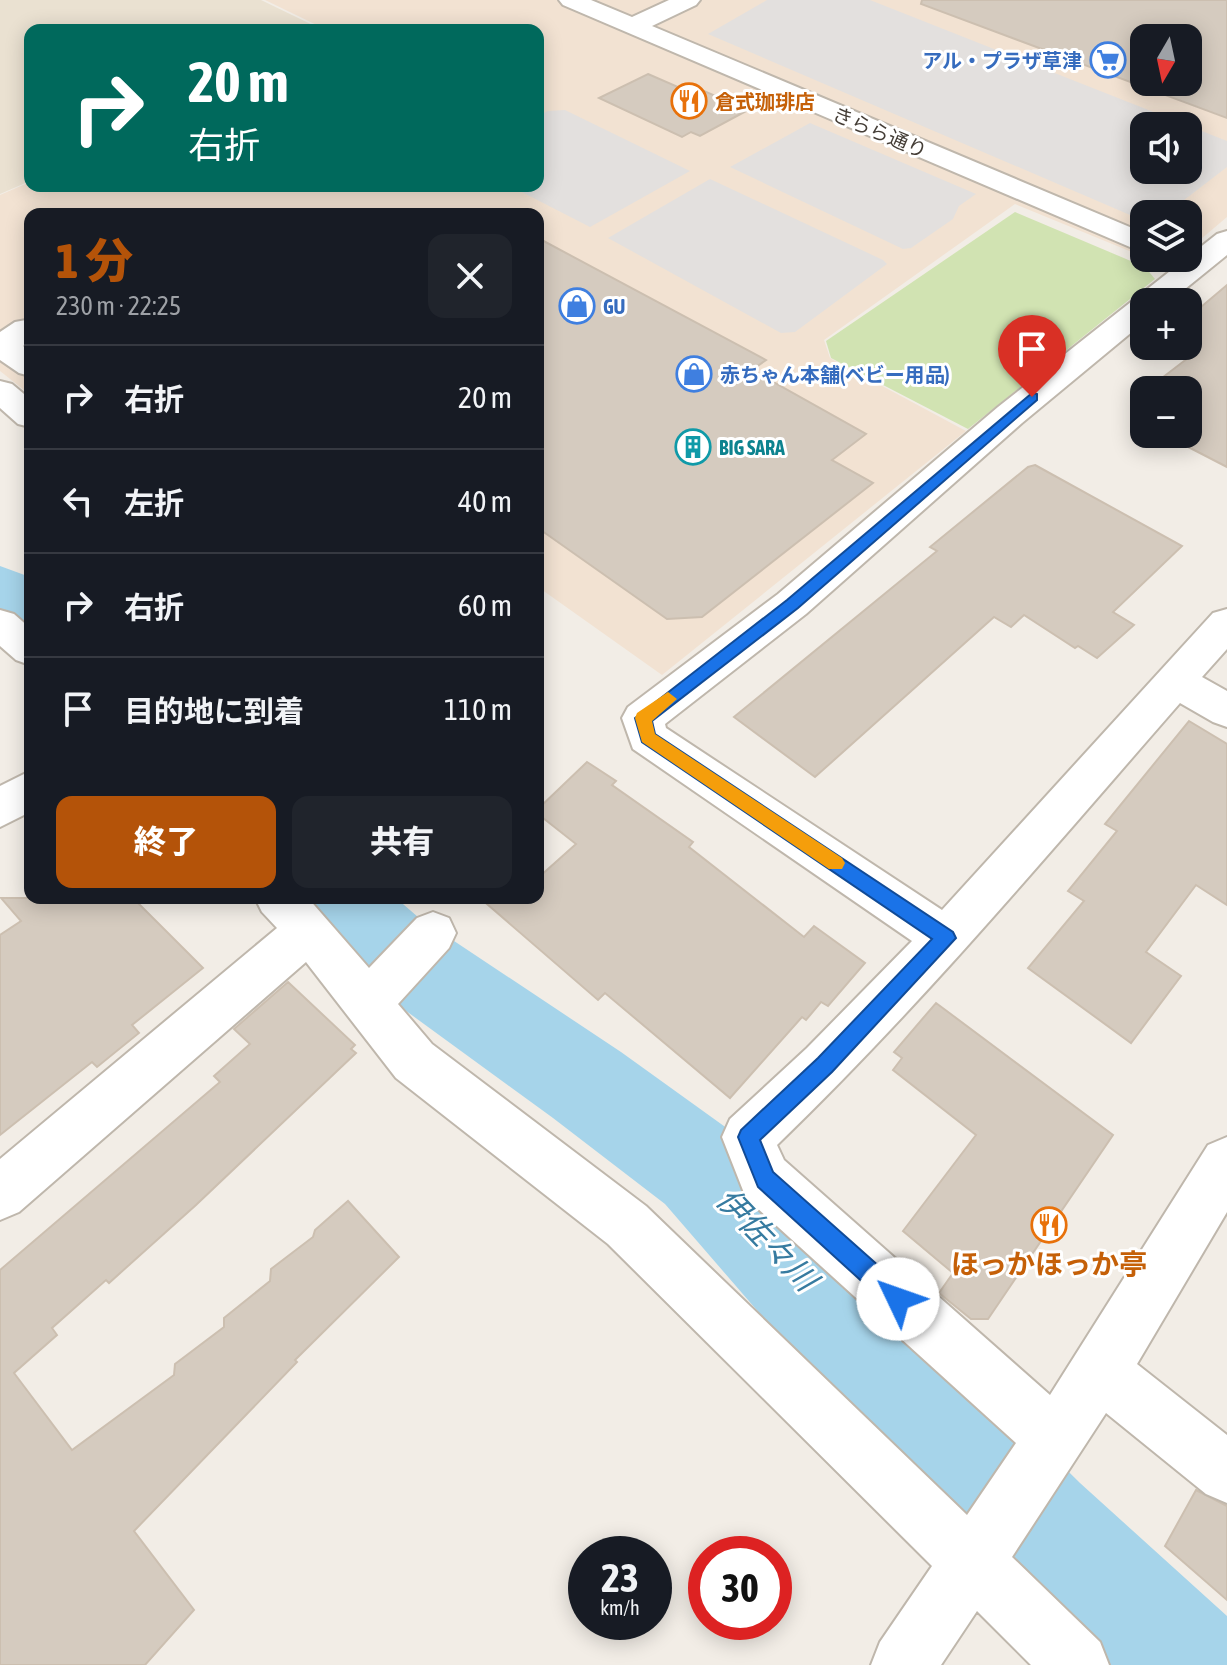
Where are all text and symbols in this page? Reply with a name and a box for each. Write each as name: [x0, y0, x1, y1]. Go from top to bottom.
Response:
north arrow: [1130, 24, 1202, 96]
map controls: [1130, 24, 1202, 448]
supermarket icon: アル・プラザ草津: [1089, 41, 1127, 79]
place label: アル・プラザ草津: [922, 49, 1082, 72]
text: 20 m: [188, 50, 289, 114]
icon: right: [56, 56, 160, 160]
restaurant icon: 倉式珈琲店: [670, 82, 708, 120]
place label: 倉式珈琲店: [715, 90, 815, 113]
street label: きらら通り: [829, 102, 931, 162]
button: sound: [1130, 112, 1202, 184]
text: 右折: [188, 124, 260, 166]
button: layers: [1130, 200, 1202, 272]
text: 1 分: [56, 233, 133, 288]
button: close: [428, 234, 512, 318]
shop icon: GU: [558, 287, 596, 325]
button: +: [1130, 288, 1202, 360]
text: 230 m · 22:25: [56, 291, 181, 321]
place label: GU: [603, 295, 625, 318]
pin: [998, 315, 1066, 397]
icon: arrive: [1010, 327, 1054, 371]
shop icon: 赤ちゃん本舗(ベビー用品): [675, 355, 713, 393]
place label: 赤ちゃん本舗(ベビー用品): [720, 363, 950, 386]
icon: right: [56, 375, 100, 419]
button: −: [1130, 376, 1202, 448]
text: 20 m: [458, 380, 512, 414]
text: 右折: [124, 382, 184, 416]
building icon: BIG SARA: [674, 428, 712, 466]
place label: BIG SARA: [719, 436, 785, 459]
icon: left: [56, 479, 100, 523]
text: 40 m: [458, 484, 512, 518]
text: 左折: [124, 486, 184, 520]
icon: right: [56, 583, 100, 627]
text: 60 m: [458, 588, 512, 622]
text: 右折: [124, 590, 184, 624]
icon: arrive: [56, 687, 100, 731]
text: 110 m: [444, 692, 512, 726]
text: 目的地に到着: [124, 694, 304, 728]
button: 終了: [56, 796, 276, 888]
button: 共有: [292, 796, 512, 888]
water label: 伊佐々川: [709, 1180, 827, 1300]
restaurant icon: ほっかほっか亭: [1030, 1206, 1068, 1244]
place label: ほっかほっか亭: [951, 1248, 1147, 1280]
position arrow: [856, 1257, 940, 1341]
speed limit sign: 30: [688, 1536, 792, 1640]
text: 23: [601, 1555, 639, 1600]
text: km/h: [600, 1596, 640, 1619]

